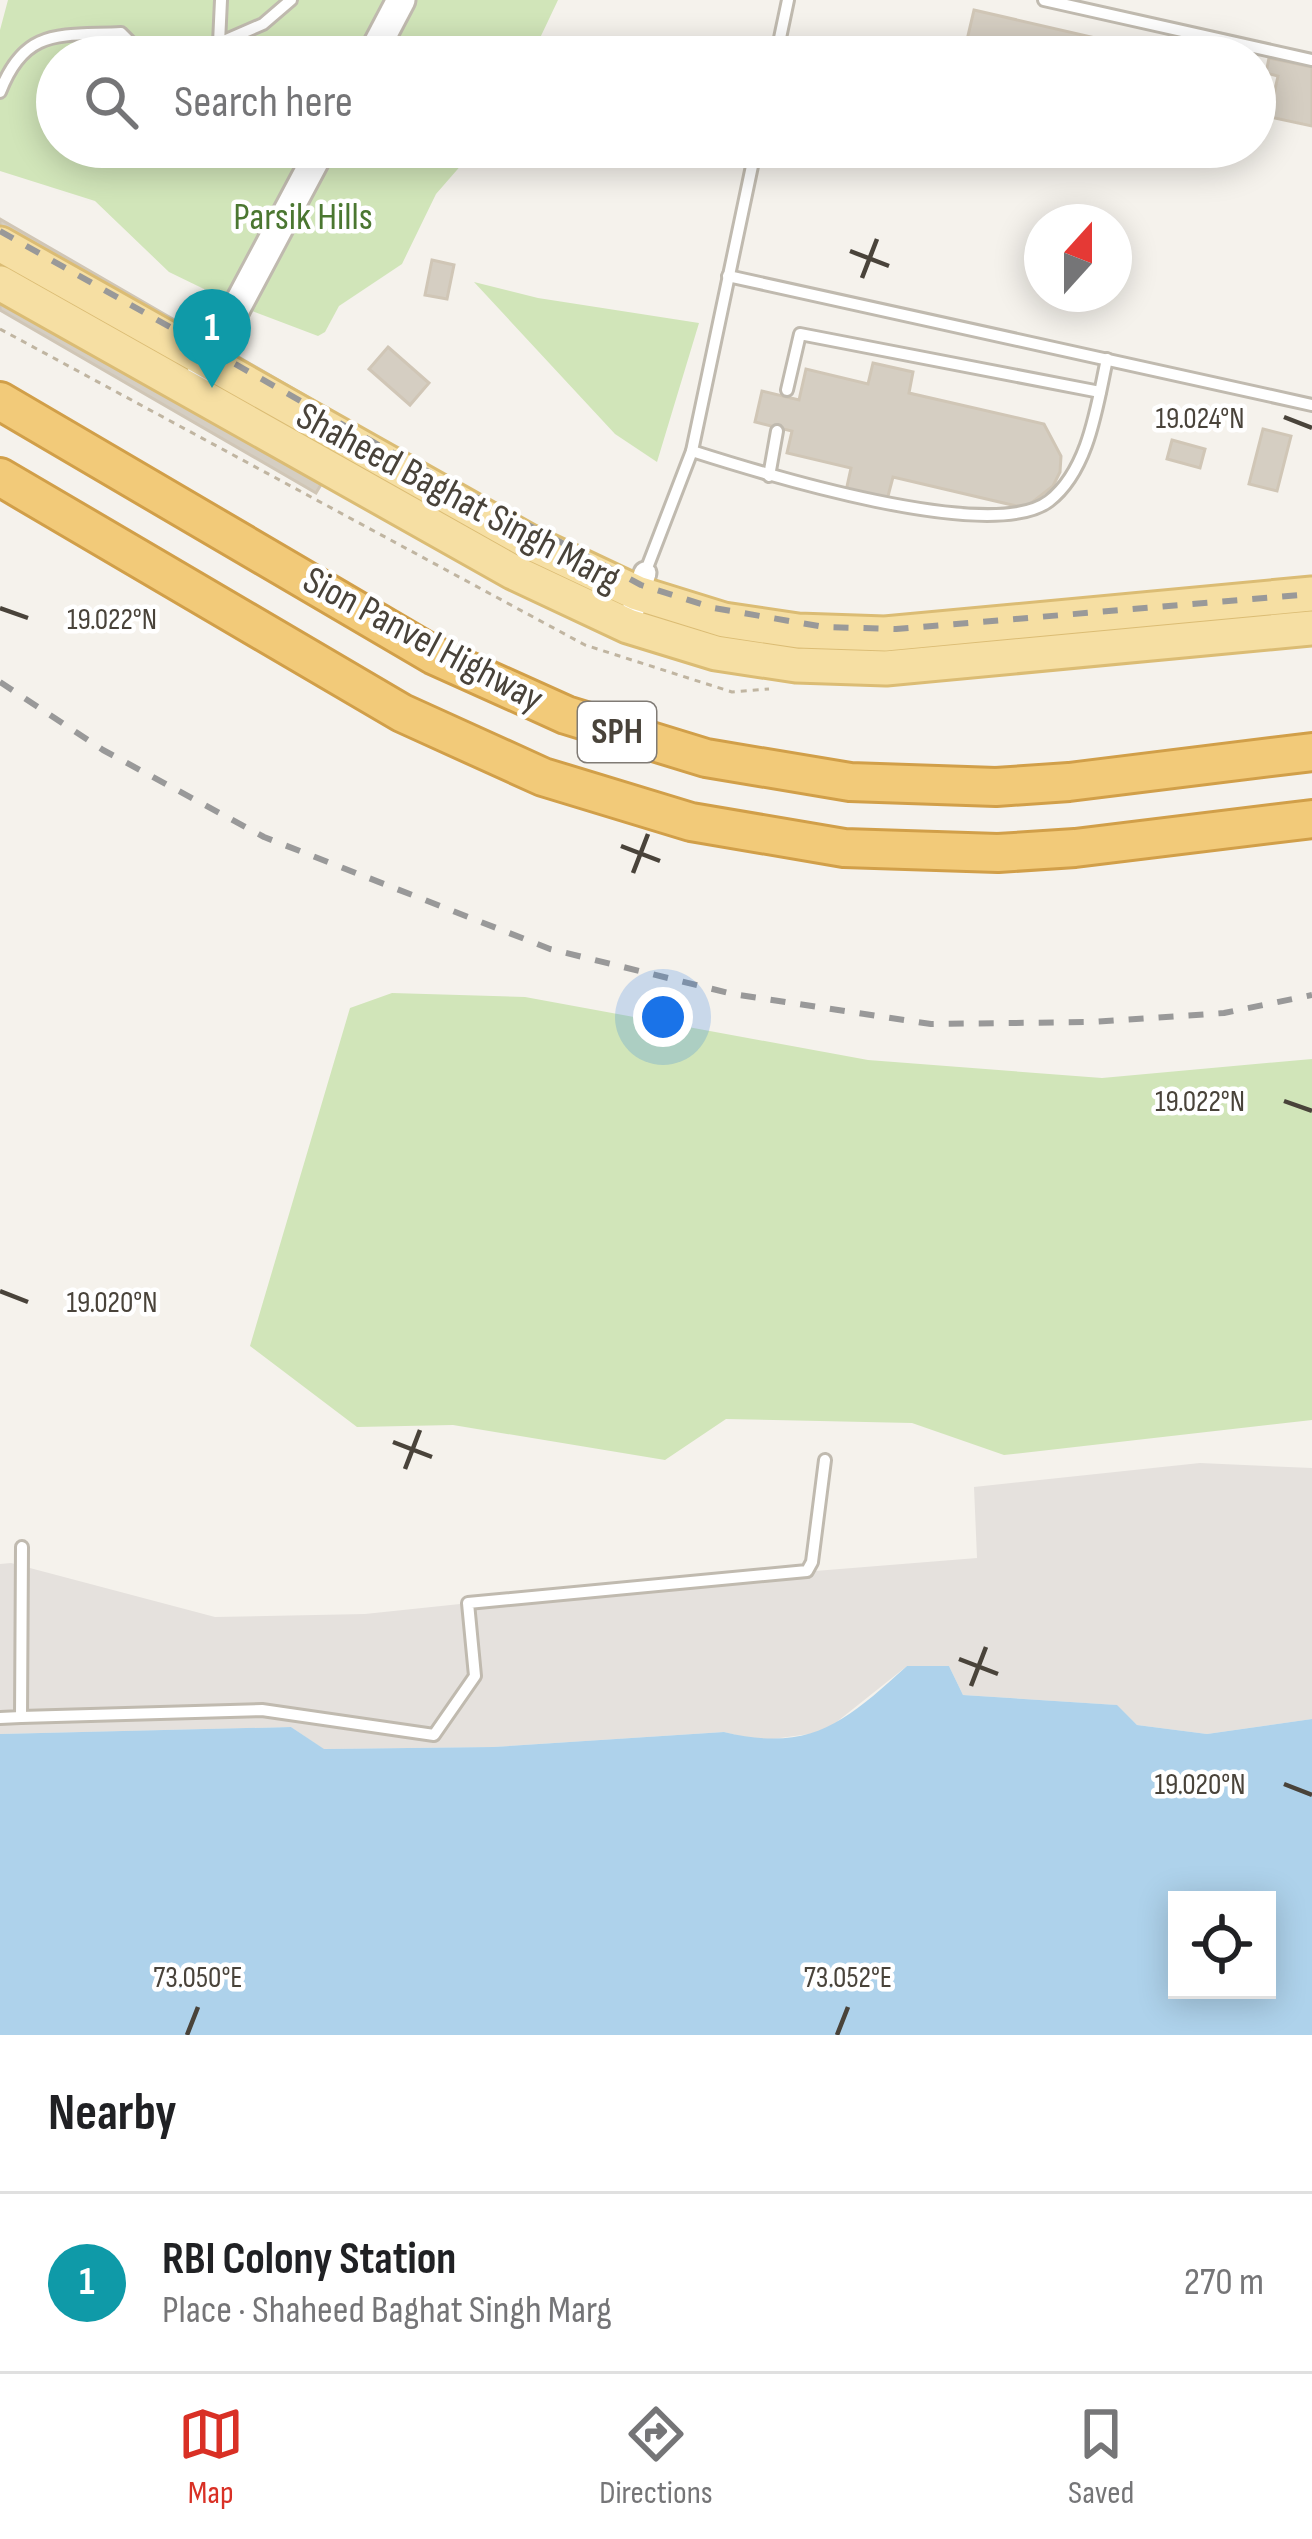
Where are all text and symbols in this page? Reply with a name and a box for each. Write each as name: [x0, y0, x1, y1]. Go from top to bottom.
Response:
search box: [36, 36, 1276, 168]
icon: search: [78, 69, 144, 135]
text: Search here: [174, 75, 353, 130]
park label: Parsik Hills: [233, 194, 373, 241]
north arrow: [1024, 204, 1132, 312]
pin: 1: [173, 289, 251, 388]
street label: Shaheed Baghat Singh Marg: [288, 393, 628, 603]
text: 19.024°N: [1155, 401, 1245, 437]
street label: Sion Panvel Highway: [295, 557, 551, 723]
text: 19.022°N: [67, 602, 157, 638]
road number: SPH: [578, 702, 656, 762]
your location: [633, 987, 693, 1047]
text: 19.022°N: [1155, 1084, 1245, 1120]
text: 19.020°N: [66, 1285, 158, 1321]
text: 19.020°N: [1154, 1767, 1246, 1803]
map controls: [1168, 1891, 1276, 1999]
button: locate: [1168, 1891, 1276, 1999]
text: 73.050°E: [153, 1960, 243, 1996]
text: 73.052°E: [804, 1960, 892, 1996]
text: Nearby: [48, 2083, 177, 2144]
text: RBI Colony Station: [162, 2232, 456, 2287]
text: 1: [79, 2259, 95, 2306]
text: 270 m: [1184, 2259, 1264, 2306]
text: Place · Shaheed Baghat Singh Marg: [162, 2287, 612, 2334]
tab: Map: [178, 2401, 244, 2513]
tab: Directions: [599, 2401, 713, 2513]
tab: Saved: [1068, 2401, 1134, 2513]

